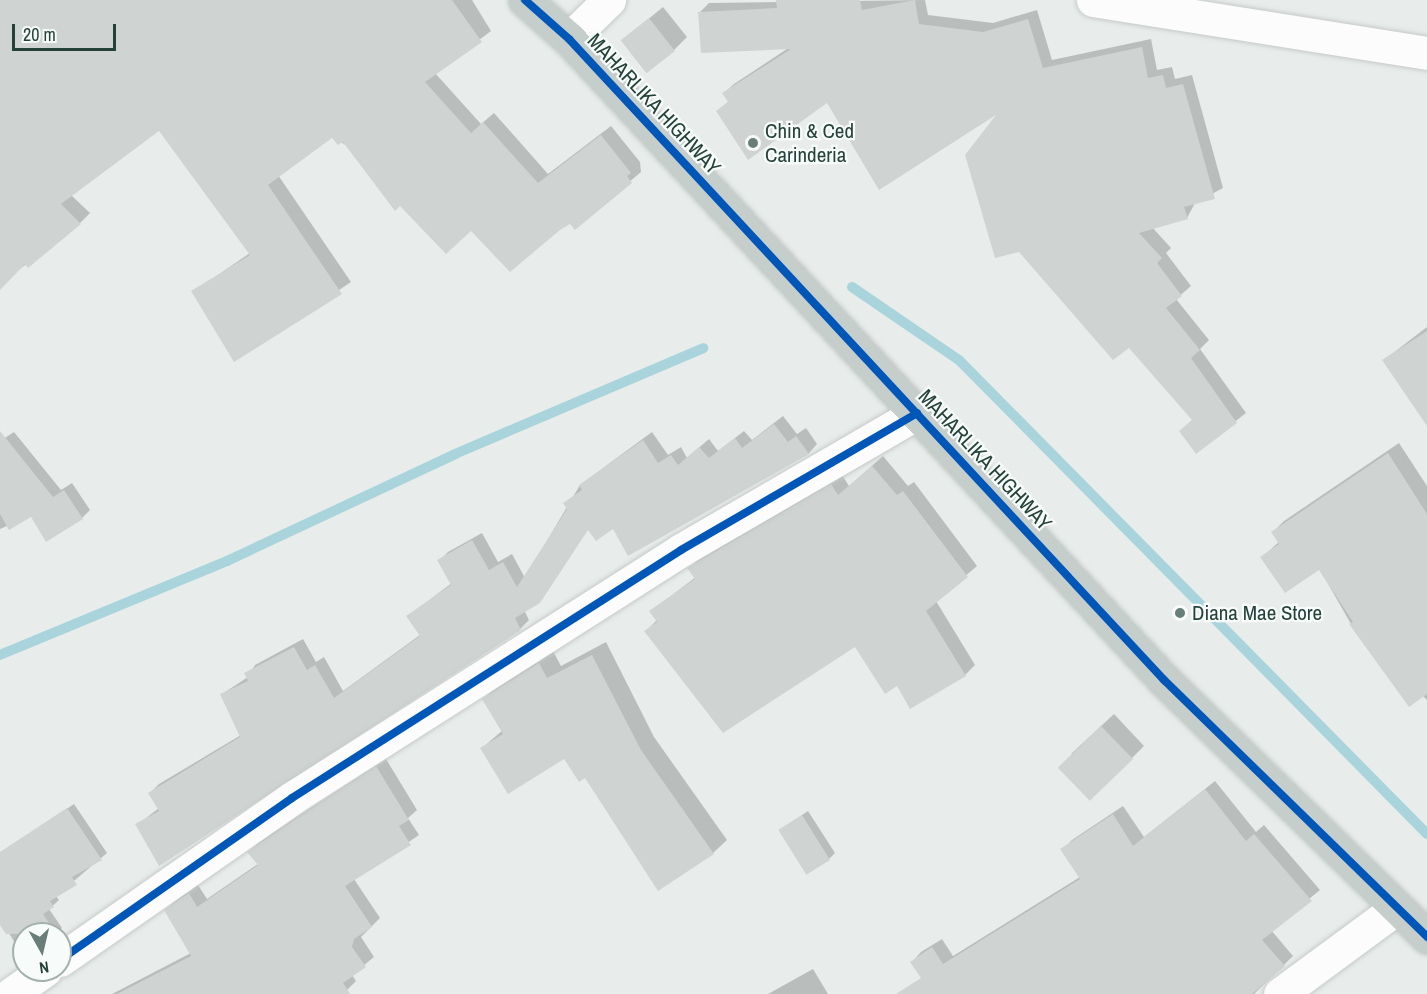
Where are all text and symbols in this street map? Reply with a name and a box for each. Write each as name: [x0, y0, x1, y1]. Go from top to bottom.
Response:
scale bar: [15, 12, 118, 50]
text: 20 m: [23, 22, 56, 47]
street label: MAHARLIKA HIGHWAY: [582, 28, 726, 180]
place label: Chin & Ced Carinderia: [765, 118, 854, 168]
marker: Chin & Ced Carinderia: [746, 136, 760, 150]
street label: MAHARLIKA HIGHWAY: [913, 384, 1057, 536]
place label: Diana Mae Store: [1192, 600, 1322, 626]
marker: Diana Mae Store: [1173, 606, 1187, 620]
north arrow: [12, 922, 72, 982]
text: N: [38, 956, 50, 979]

